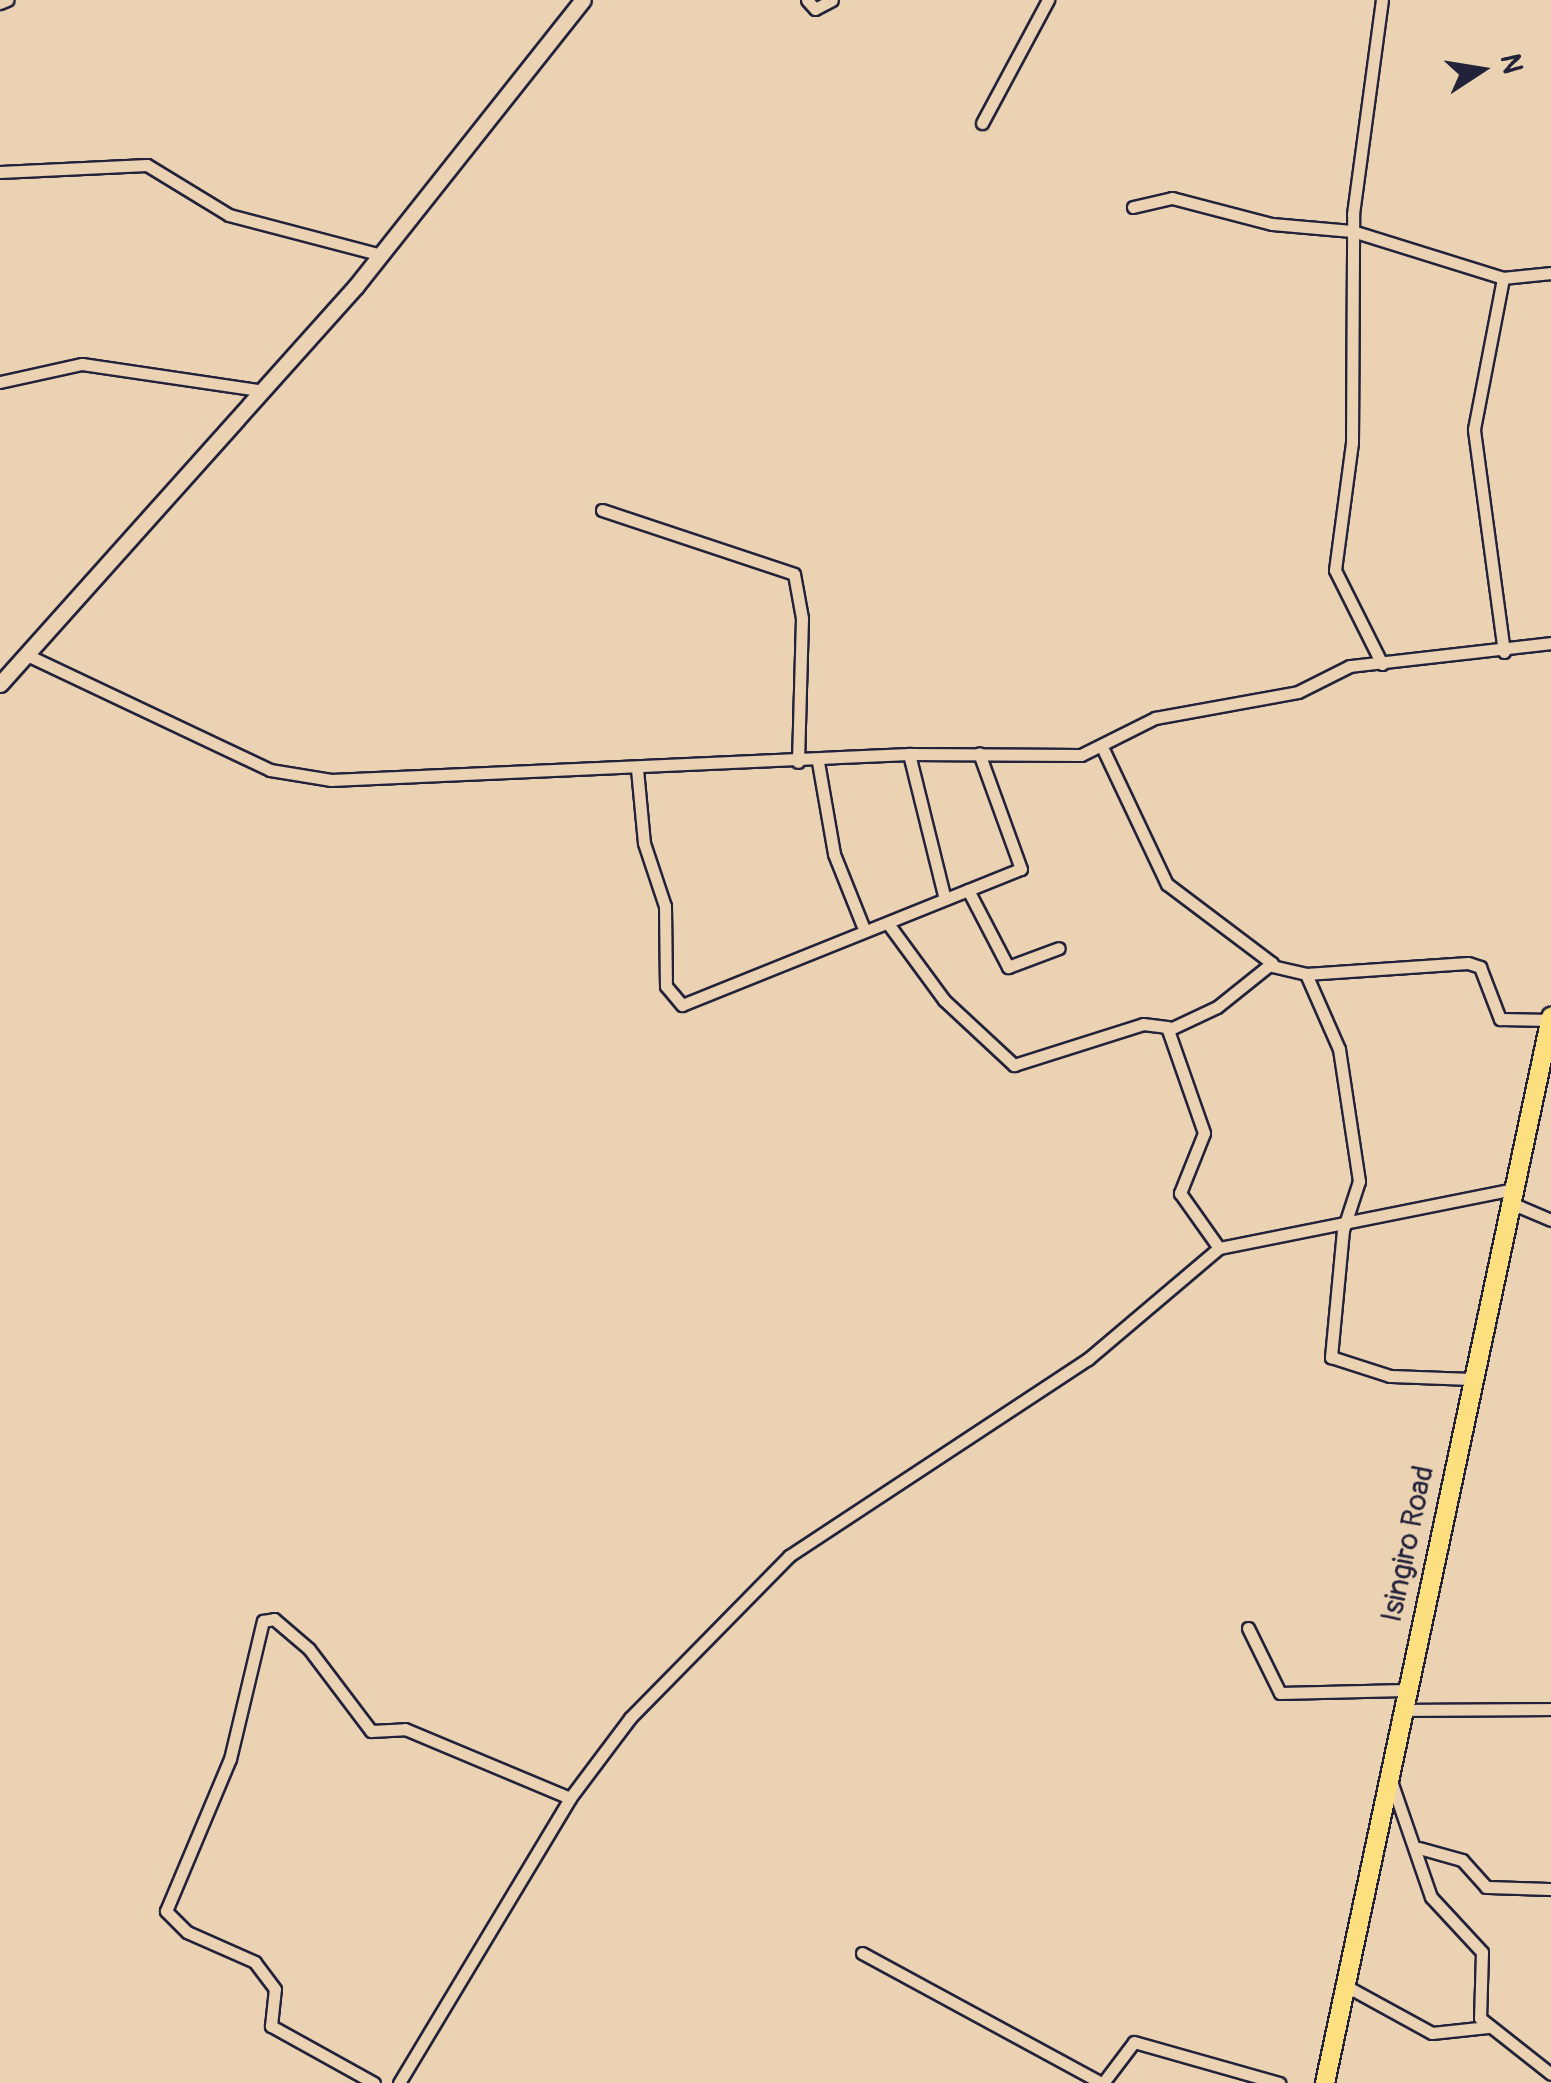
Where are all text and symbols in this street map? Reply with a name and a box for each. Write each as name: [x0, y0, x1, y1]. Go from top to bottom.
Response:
north arrow: [1431, 20, 1531, 120]
text: N: [1492, 51, 1530, 77]
street label: Isingiro Road: [1374, 1462, 1442, 1626]

